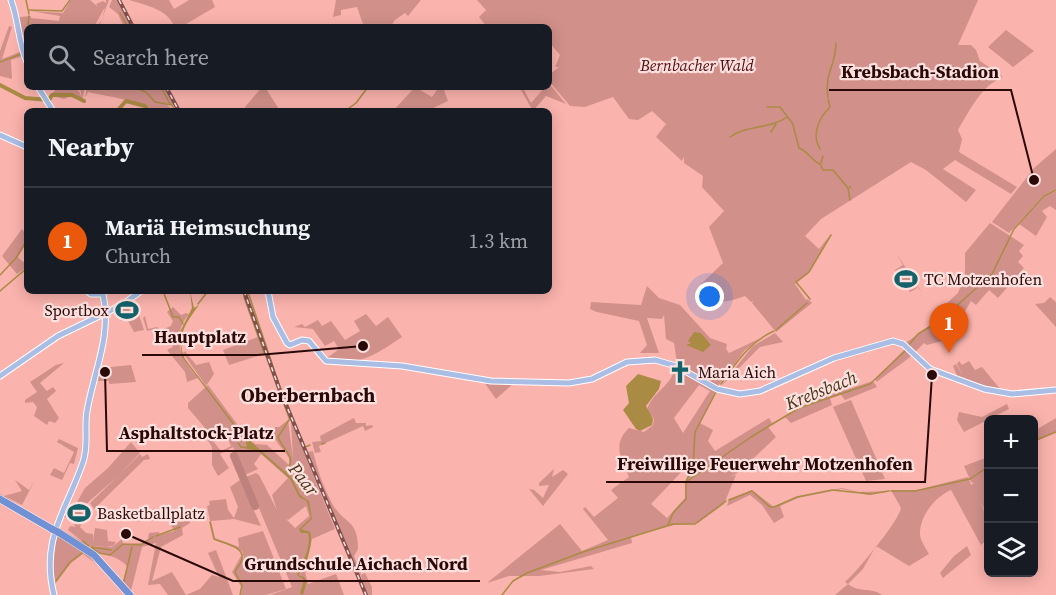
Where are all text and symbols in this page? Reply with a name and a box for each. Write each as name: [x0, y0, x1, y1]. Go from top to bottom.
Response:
search box: [24, 24, 552, 90]
icon: search: [45, 41, 78, 74]
text: Search here: [93, 42, 209, 72]
park label: Bernbacher Wald: [639, 54, 754, 76]
callout: Krebsbach-Stadion: [829, 54, 1011, 90]
text: Krebsbach-Stadion: [841, 59, 999, 84]
text: Nearby: [48, 129, 134, 165]
text: Mariä Heimsuchung: [105, 212, 310, 242]
text: 1: [62, 227, 73, 255]
text: 1.3 km: [468, 227, 528, 255]
text: Church: [105, 242, 171, 270]
sports icon: TC Motzenhofen: [893, 266, 919, 292]
place label: TC Motzenhofen: [924, 268, 1042, 290]
your location: [695, 282, 724, 311]
sports icon: Sportbox: [114, 297, 140, 323]
place label: Sportbox: [44, 299, 110, 321]
pin: 1: [930, 304, 968, 353]
callout: Hauptplatz: [142, 319, 258, 355]
text: Hauptplatz: [154, 324, 247, 349]
church icon: Maria Aich: [667, 359, 693, 385]
place label: Maria Aich: [698, 361, 777, 383]
water label: Krebsbach: [780, 364, 861, 416]
district label: Oberbernbach: [241, 381, 375, 409]
callout: Asphaltstock-Platz: [107, 415, 285, 451]
map controls: [984, 415, 1038, 577]
button: +: [984, 415, 1038, 469]
text: Asphaltstock-Platz: [119, 420, 274, 445]
callout: Freiwillige Feuerwehr Motzenhofen: [606, 446, 925, 482]
text: Freiwillige Feuerwehr Motzenhofen: [617, 451, 913, 476]
water label: Paar: [283, 456, 325, 501]
button: −: [984, 469, 1038, 523]
sports icon: Basketballplatz: [66, 500, 92, 526]
place label: Basketballplatz: [97, 502, 205, 524]
button: layers: [984, 523, 1038, 577]
callout: Grundschule Aichach Nord: [233, 545, 480, 581]
text: Grundschule Aichach Nord: [244, 551, 468, 576]

